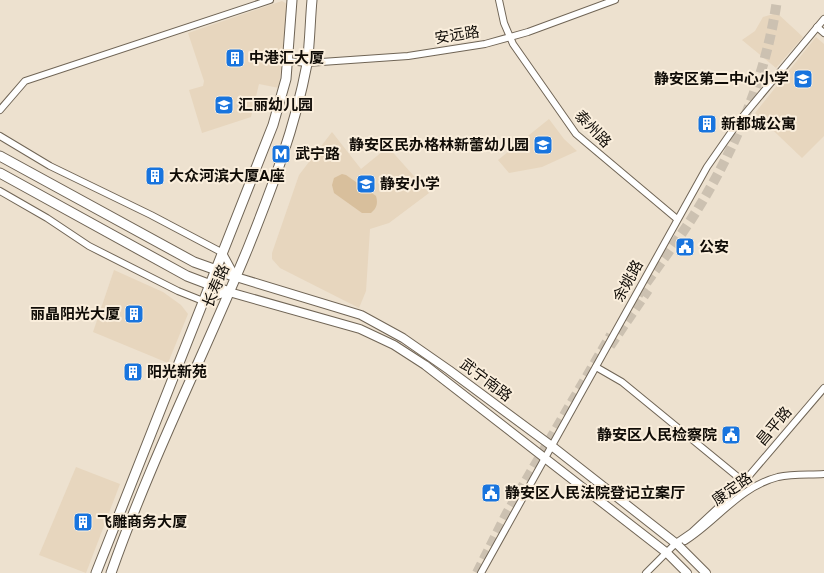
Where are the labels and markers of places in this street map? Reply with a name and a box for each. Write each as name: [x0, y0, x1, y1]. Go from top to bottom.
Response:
building icon: 中港汇大厦: [224, 47, 246, 69]
place label: 中港汇大厦: [249, 49, 324, 67]
school or university icon: 静安区第二中心小学: [792, 68, 814, 90]
place label: 静安区第二中心小学: [654, 70, 789, 88]
school or university icon: 汇丽幼儿园: [213, 94, 235, 116]
place label: 汇丽幼儿园: [238, 96, 313, 114]
building icon: 新都城公寓: [696, 113, 718, 135]
place label: 新都城公寓: [721, 115, 796, 133]
school or university icon: 静安区民办格林新蕾幼儿园: [532, 134, 554, 156]
place label: 静安区民办格林新蕾幼儿园: [349, 136, 529, 154]
metro station icon: 武宁路: [270, 143, 292, 165]
place label: 武宁路: [295, 145, 340, 163]
building icon: 大众河滨大厦A座: [144, 165, 166, 187]
place label: 大众河滨大厦A座: [169, 167, 285, 185]
school or university icon: 静安小学: [355, 173, 377, 195]
place label: 静安小学: [380, 175, 440, 193]
public building icon: 公安: [674, 236, 696, 258]
place label: 公安: [699, 238, 729, 256]
building icon: 丽晶阳光大厦: [123, 303, 145, 325]
place label: 丽晶阳光大厦: [30, 305, 120, 323]
building icon: 阳光新苑: [122, 361, 144, 383]
place label: 阳光新苑: [147, 363, 207, 381]
public building icon: 静安区人民检察院: [720, 424, 742, 446]
place label: 静安区人民检察院: [597, 426, 717, 444]
public building icon: 静安区人民法院登记立案厅: [480, 482, 502, 504]
place label: 静安区人民法院登记立案厅: [505, 484, 685, 502]
building icon: 飞雕商务大厦: [72, 511, 94, 533]
place label: 飞雕商务大厦: [97, 513, 187, 531]

